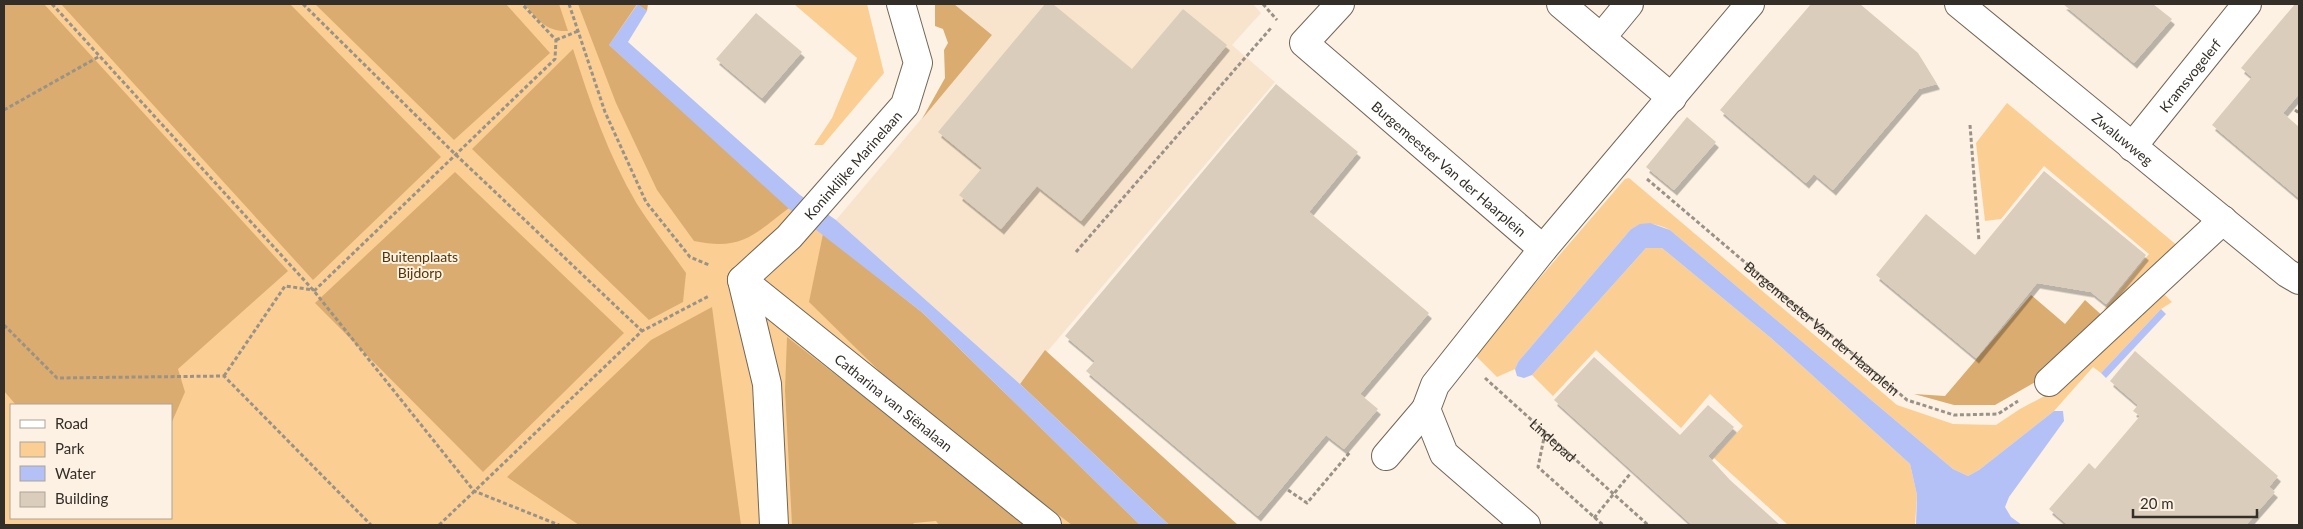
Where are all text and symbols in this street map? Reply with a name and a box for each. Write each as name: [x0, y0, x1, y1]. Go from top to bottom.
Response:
street label: Kramsvogelerf: [2155, 35, 2224, 115]
street label: Burgemeester Van der Haarplein: [1369, 97, 1530, 240]
street label: Koninklijke Marinelaan: [800, 107, 905, 223]
street label: Zwaluwweg: [2089, 109, 2157, 168]
park label: Buitenplaats Bijdorp: [382, 248, 458, 281]
street label: Burgemeester Van der Haarplein: [1741, 257, 1903, 399]
street label: Catharina van Siënalaan: [832, 350, 956, 455]
legend: [10, 404, 172, 519]
text: Road: [55, 414, 88, 432]
street label: Lindepad: [1527, 414, 1580, 465]
text: Park: [55, 439, 85, 457]
text: Water: [55, 464, 96, 482]
scale bar: [2133, 486, 2257, 518]
text: Building: [55, 489, 108, 507]
text: 20 m: [2140, 494, 2174, 512]

